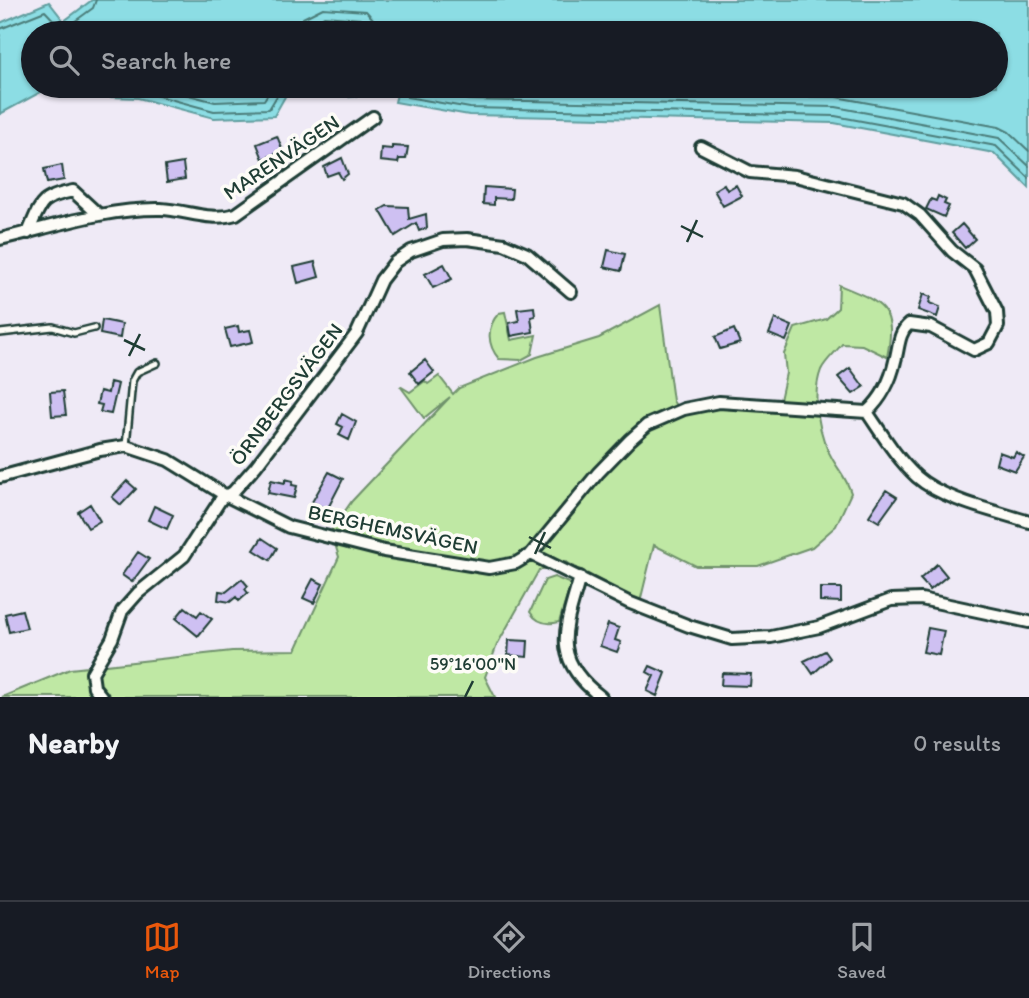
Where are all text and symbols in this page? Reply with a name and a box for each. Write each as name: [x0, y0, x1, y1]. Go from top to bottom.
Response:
search box: [21, 21, 1008, 98]
icon: search: [45, 41, 83, 79]
text: Search here: [101, 44, 231, 76]
street label: MARENVÄGEN: [218, 109, 344, 205]
street label: ÖRNBERGSVÄGEN: [224, 318, 348, 470]
street label: BERGHEMSVÄGEN: [306, 499, 480, 559]
text: 59°16'00"N: [430, 653, 516, 675]
text: Nearby: [28, 724, 119, 761]
text: 0 results: [913, 729, 1001, 757]
tab: Map: [143, 918, 181, 983]
tab: Directions: [467, 918, 551, 983]
tab: Saved: [837, 918, 886, 983]

